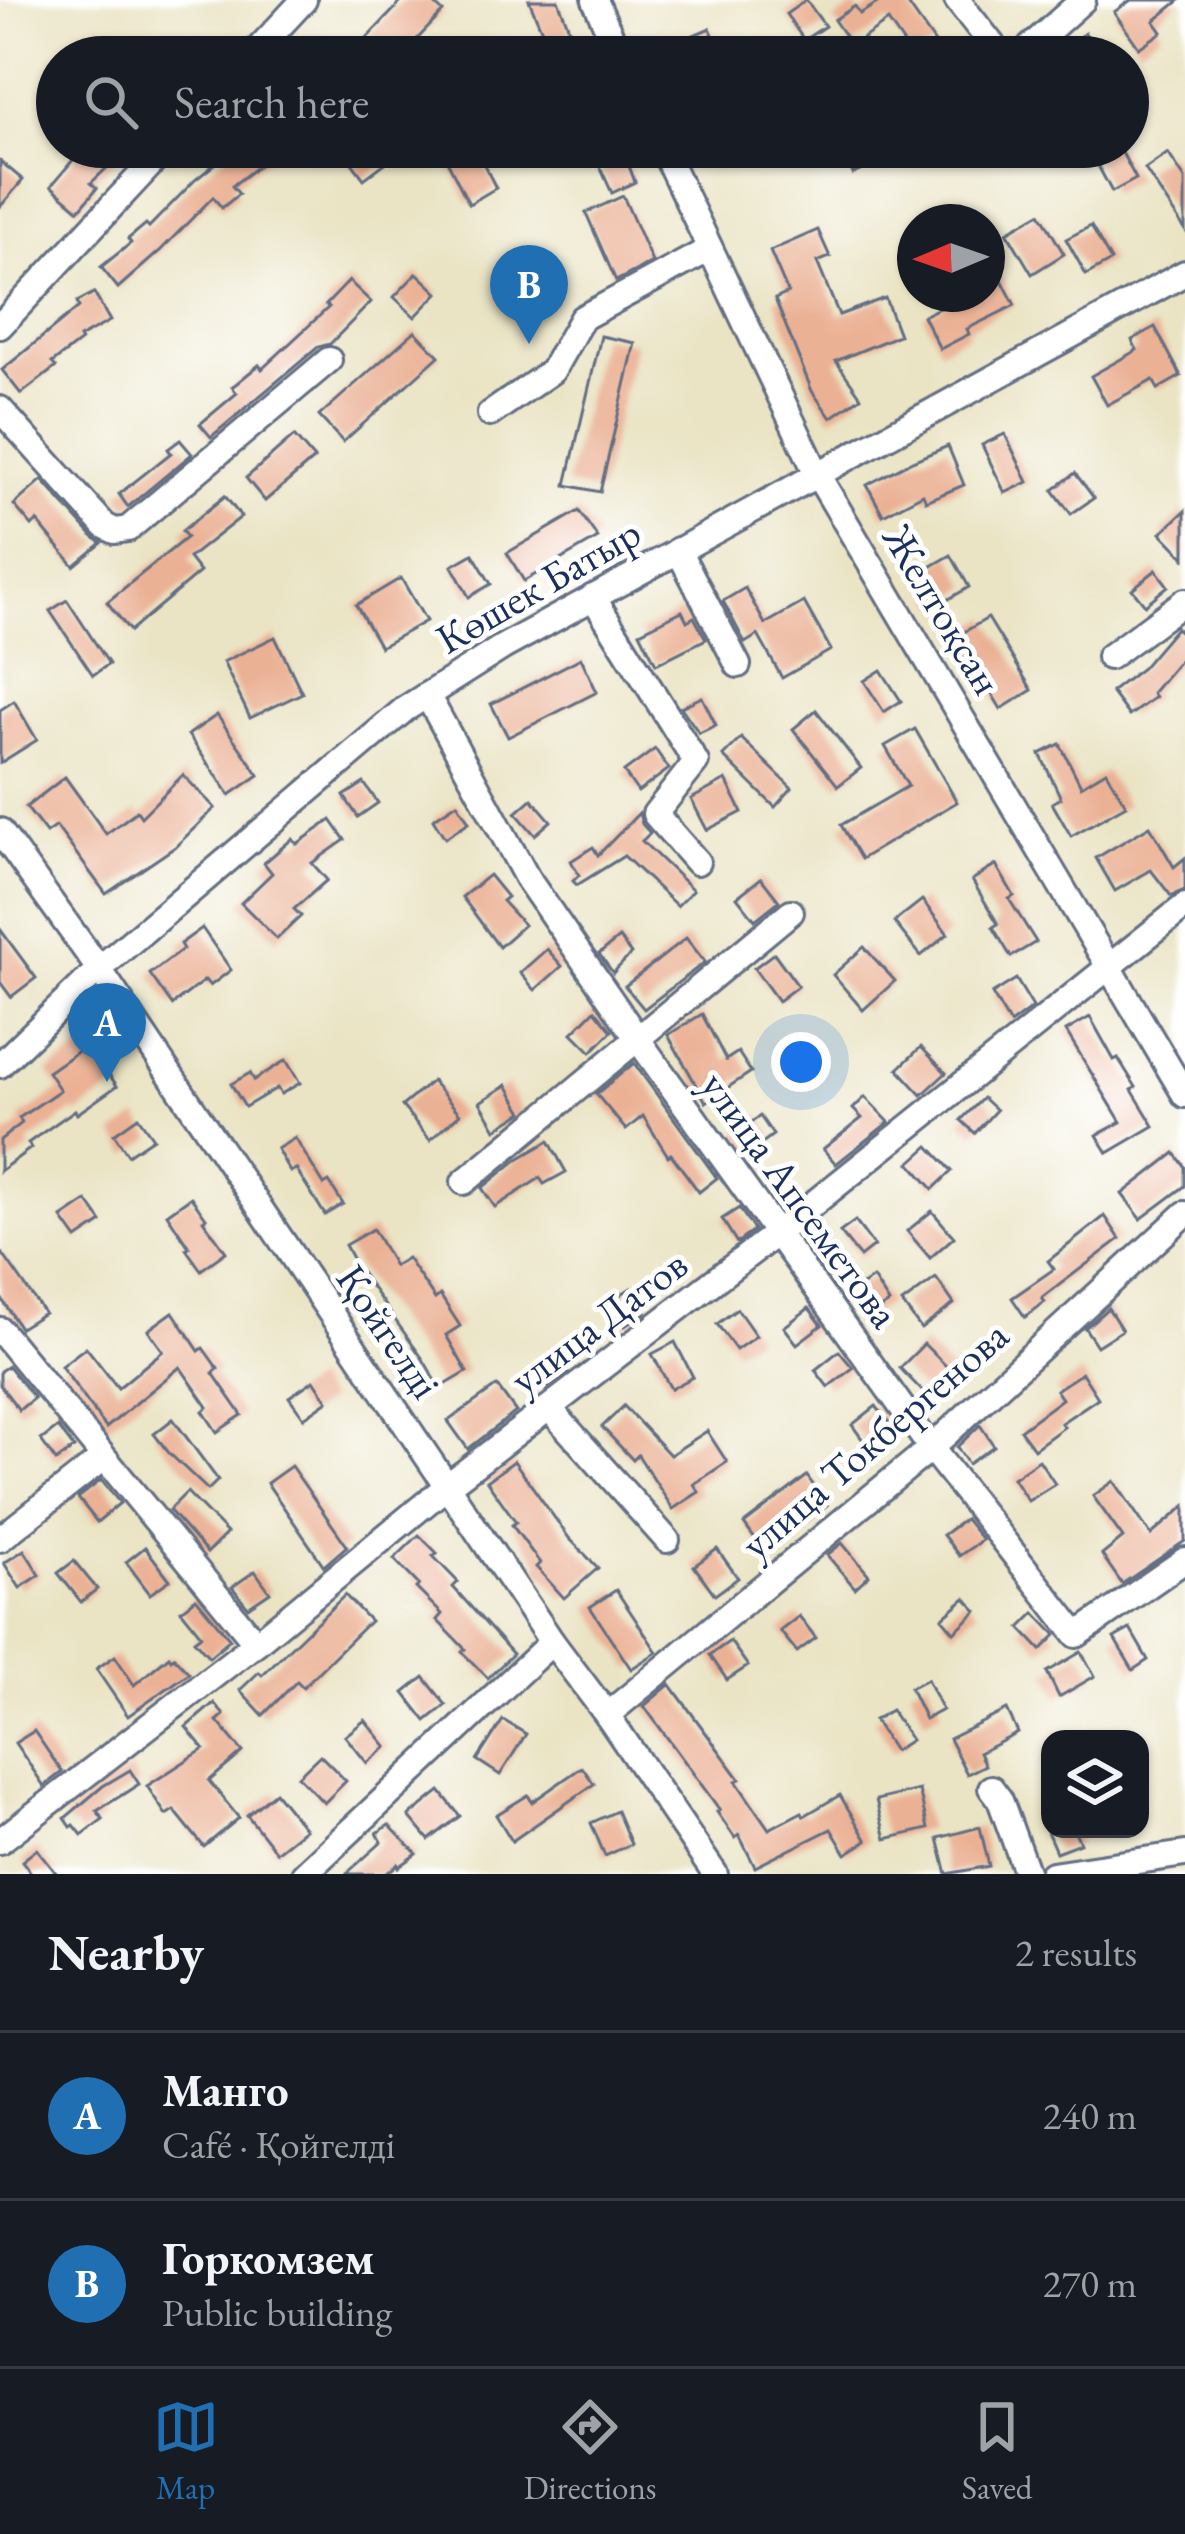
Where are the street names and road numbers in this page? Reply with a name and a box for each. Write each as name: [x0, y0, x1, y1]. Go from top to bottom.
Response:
street label: Көшек Батыр: [426, 505, 651, 666]
street label: Желтоқсан: [870, 513, 1015, 705]
street label: улица Апсеметова: [689, 1060, 912, 1339]
street label: улица Датов: [498, 1237, 698, 1406]
street label: Қойгелді: [324, 1253, 454, 1409]
street label: улица Токбергенова: [729, 1308, 1020, 1571]

